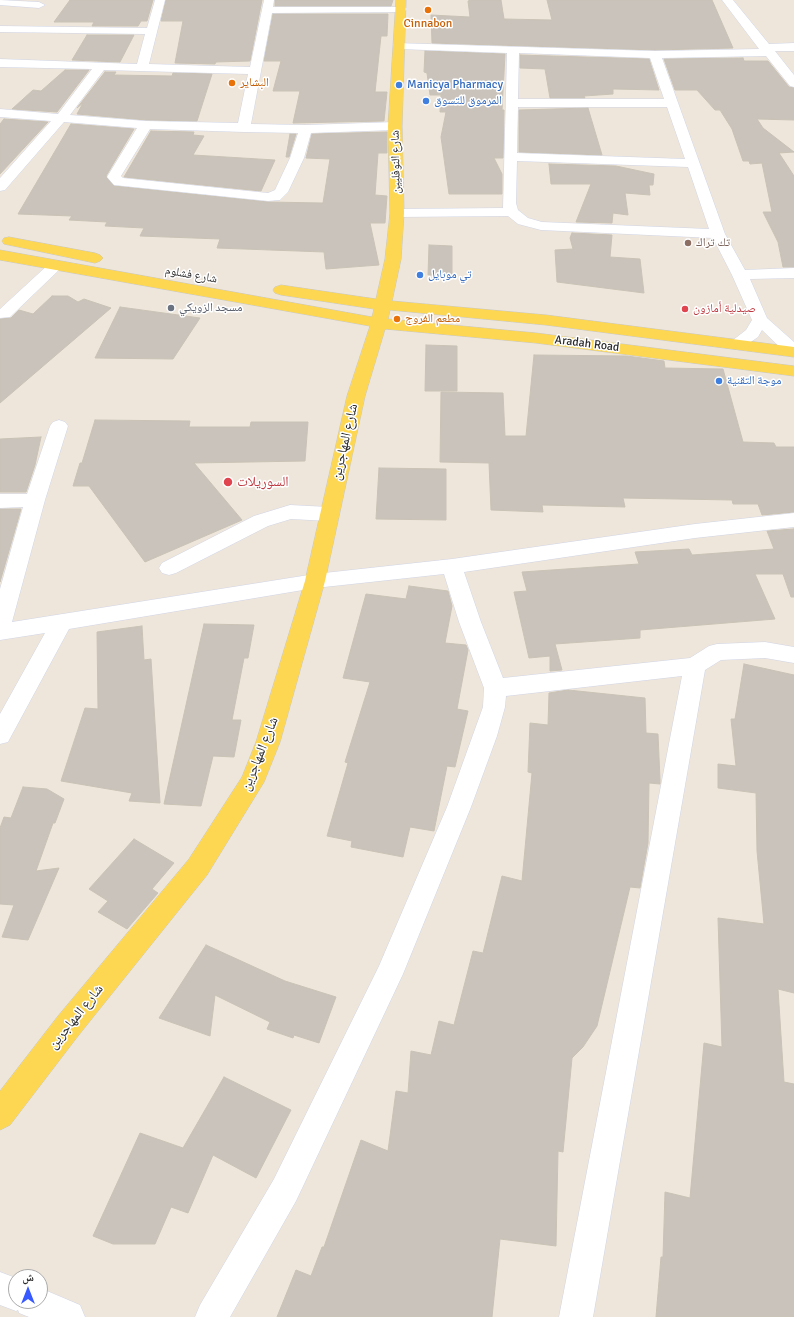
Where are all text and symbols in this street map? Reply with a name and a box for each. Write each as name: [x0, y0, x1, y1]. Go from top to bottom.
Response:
marker: Cinnabon: [423, 5, 433, 15]
place label: Cinnabon: [404, 17, 452, 31]
place label: البشاير: [240, 76, 269, 90]
marker: البشاير: [227, 78, 237, 88]
place label: Manicya Pharmacy: [407, 78, 503, 92]
marker: Manicya Pharmacy: [394, 80, 404, 90]
place label: المرموق للتسوق: [434, 94, 502, 108]
marker: المرموق للتسوق: [421, 96, 431, 106]
street label: شارع النوفليين: [388, 130, 404, 194]
place label: تك تراك: [696, 236, 730, 250]
marker: تك تراك: [683, 238, 693, 248]
street label: شارع فشلوم: [164, 263, 218, 287]
place label: تي موبايل: [428, 268, 472, 282]
marker: تي موبايل: [415, 270, 425, 280]
place label: مسجد الزويكي: [179, 301, 242, 315]
place label: صيدلية أمازون: [693, 302, 756, 316]
marker: مسجد الزويكي: [166, 303, 176, 313]
marker: صيدلية أمازون: [680, 304, 690, 314]
place label: مطعم الفروج: [405, 312, 460, 326]
marker: مطعم الفروج: [392, 314, 402, 324]
street label: Aradah Road: [554, 333, 620, 355]
place label: موجة التقنية: [727, 374, 781, 388]
marker: موجة التقنية: [714, 376, 724, 386]
street label: شارع المهاجرين: [328, 402, 362, 482]
place label: السوريلات: [237, 474, 289, 490]
marker: السوريلات: [222, 476, 234, 488]
street label: شارع المهاجرين: [238, 715, 282, 793]
street label: شارع المهاجرين: [45, 981, 107, 1053]
north arrow: [8, 1269, 48, 1309]
text: ش: [22, 1271, 34, 1284]

